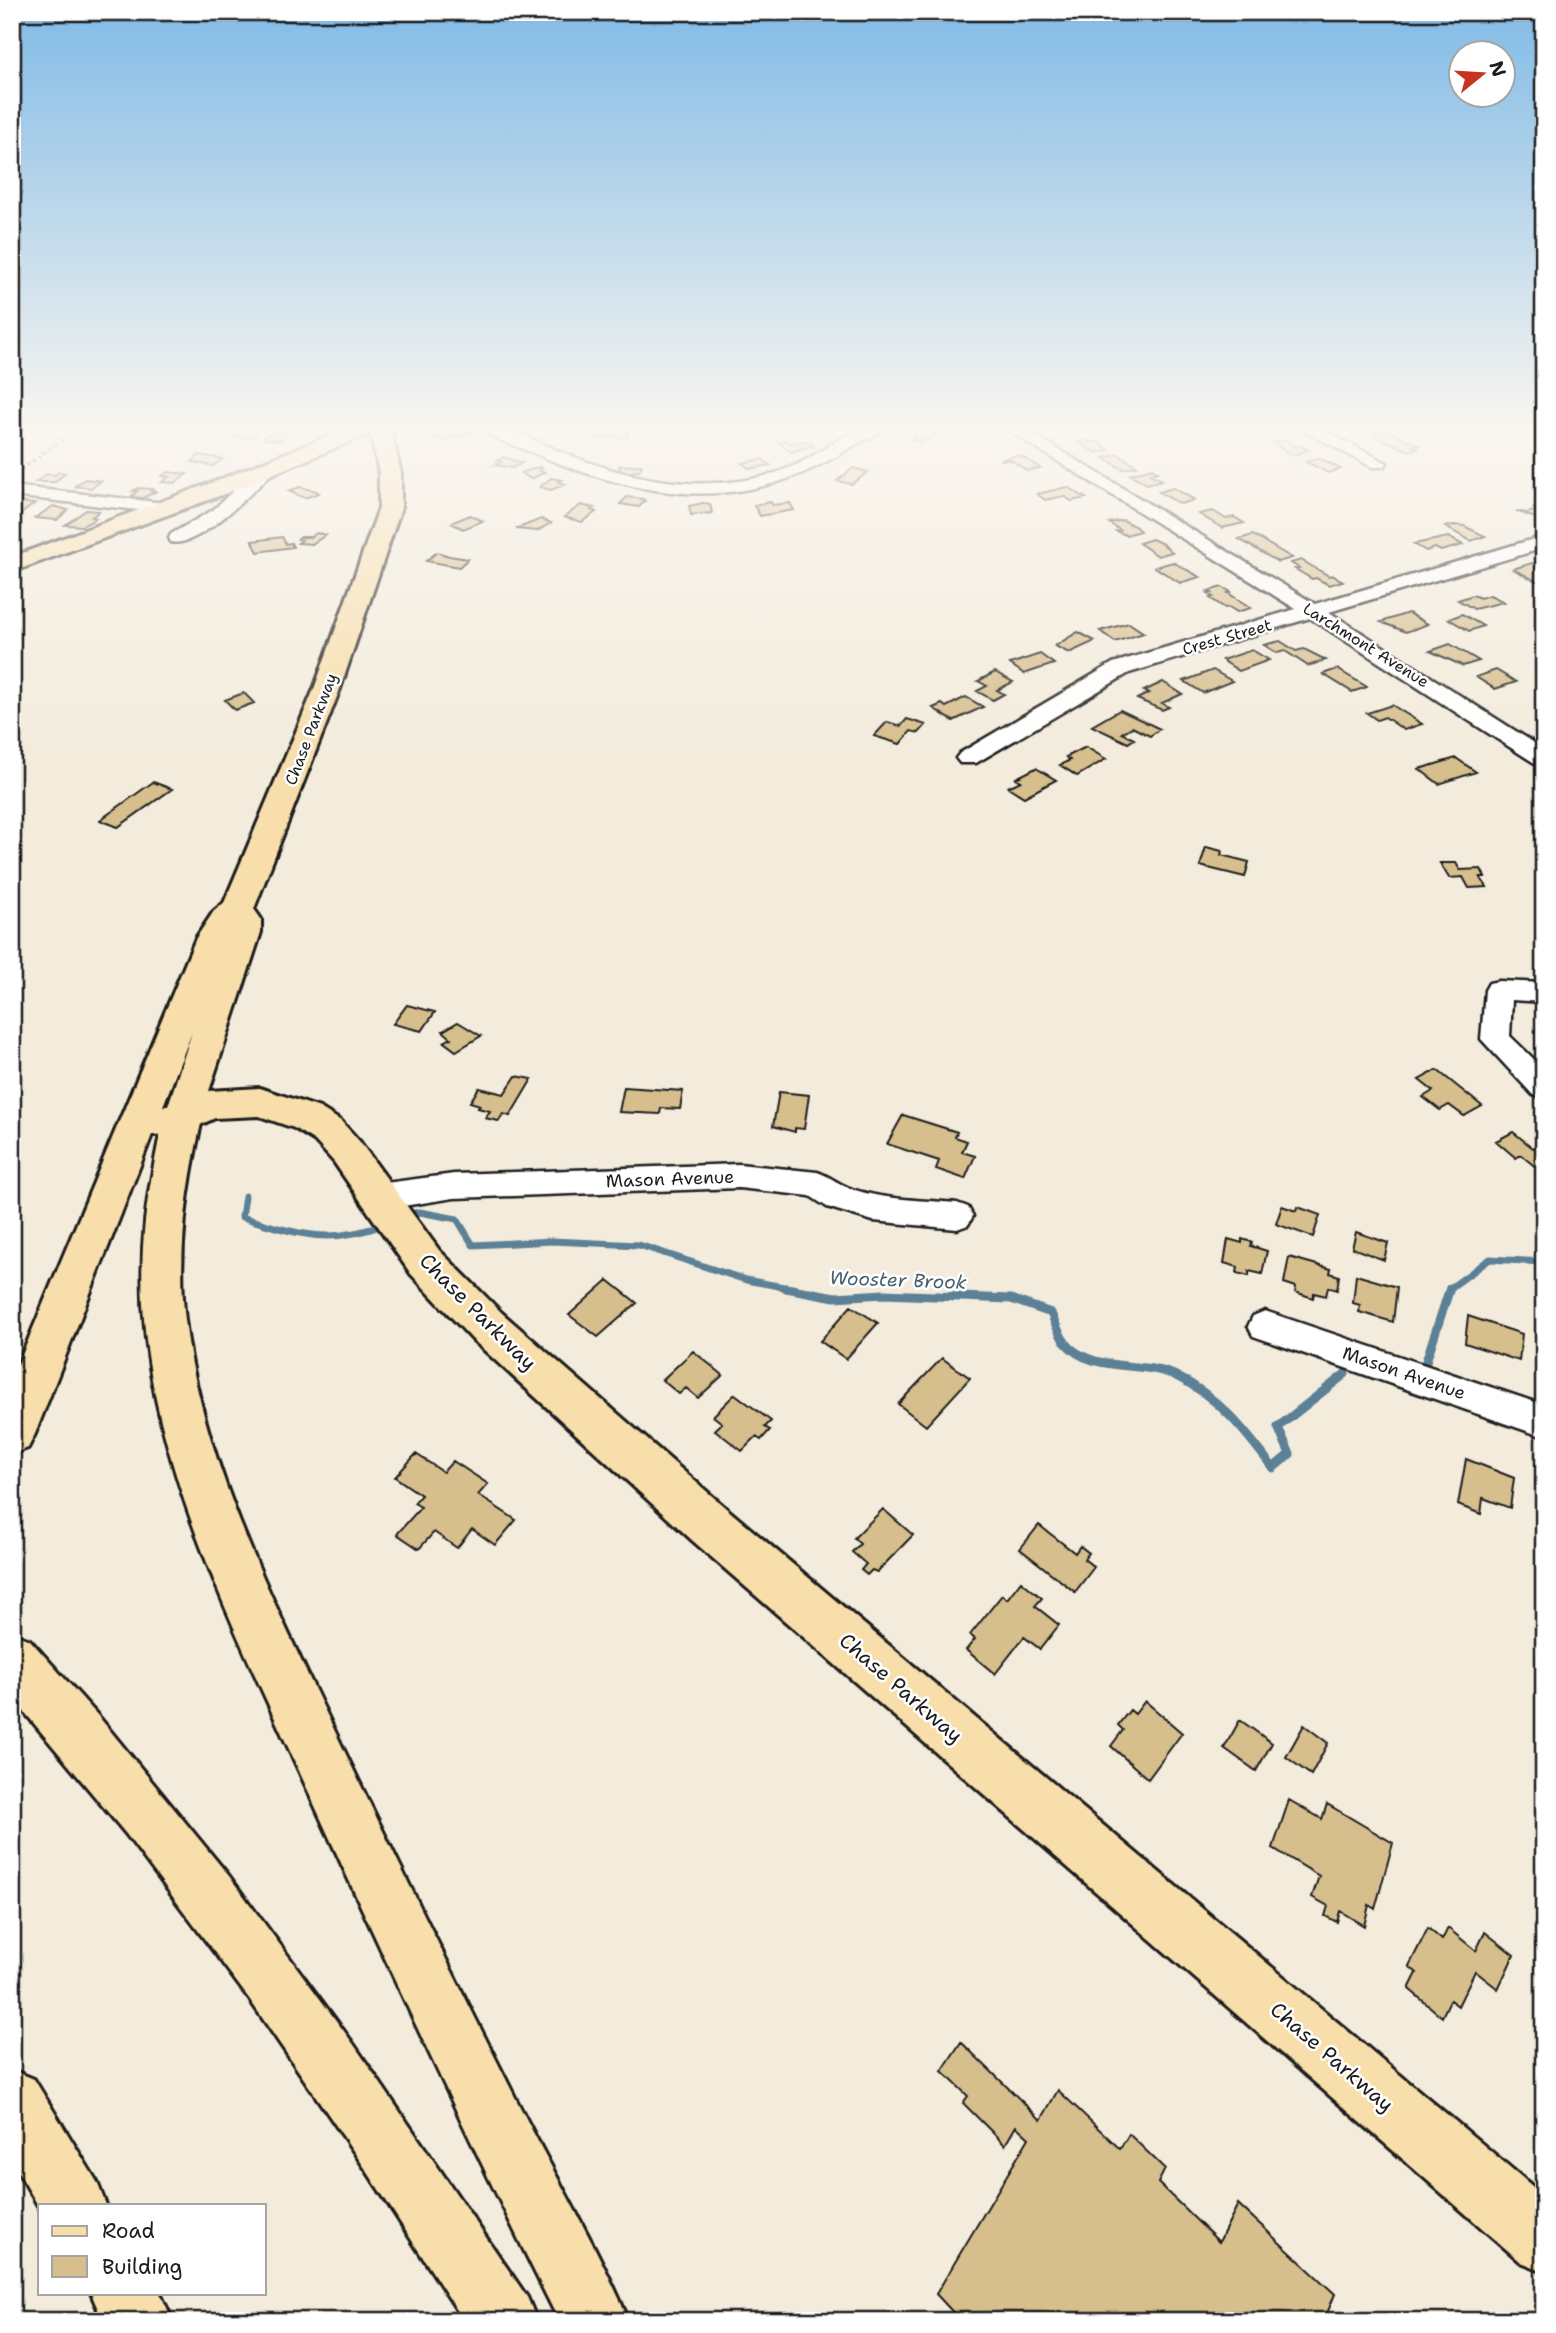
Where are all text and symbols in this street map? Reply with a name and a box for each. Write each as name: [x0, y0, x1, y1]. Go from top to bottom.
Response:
north arrow: [1448, 38, 1518, 108]
text: N: [1483, 58, 1512, 80]
street label: Larchmont Avenue: [1299, 598, 1433, 692]
street label: Crest Street: [1180, 614, 1274, 660]
street label: Chase Parkway: [280, 670, 342, 788]
street label: Mason Avenue: [605, 1165, 735, 1193]
street label: Chase Parkway: [413, 1247, 543, 1377]
water label: Wooster Brook: [829, 1265, 967, 1295]
street label: Mason Avenue: [1339, 1341, 1469, 1405]
street label: Chase Parkway: [833, 1627, 969, 1749]
street label: Chase Parkway: [1264, 1996, 1400, 2118]
legend: [38, 2204, 266, 2294]
text: Road: [102, 2217, 155, 2245]
text: Building: [102, 2253, 182, 2281]

